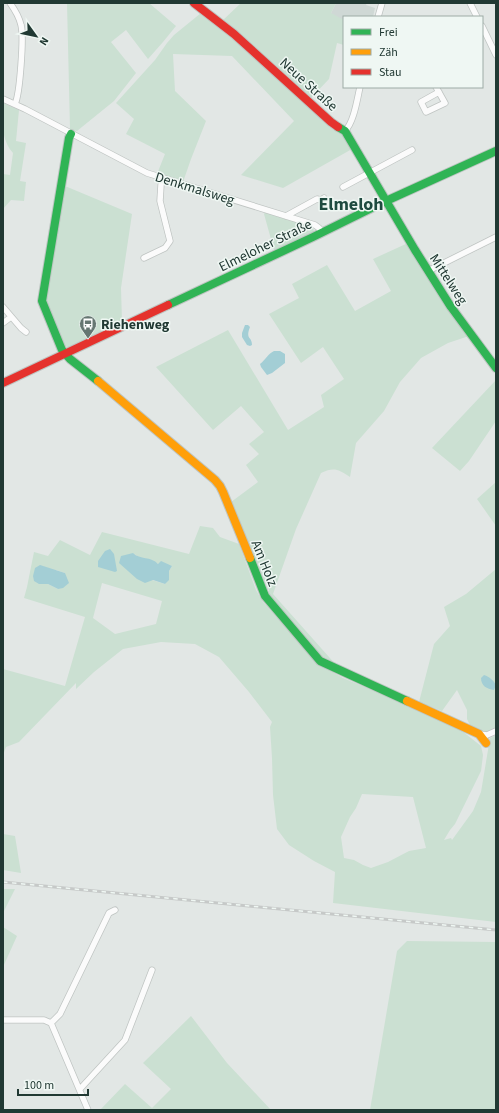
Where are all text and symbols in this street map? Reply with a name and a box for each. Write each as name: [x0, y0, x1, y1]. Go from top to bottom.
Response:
north arrow: [16, 16, 56, 56]
legend: [343, 16, 483, 88]
text: Frei: [379, 24, 398, 41]
text: N: [36, 34, 52, 48]
text: Zäh: [379, 44, 398, 61]
street label: Neue Straße: [275, 53, 342, 116]
text: Stau: [379, 64, 402, 81]
street label: Denkmalsweg: [153, 167, 237, 211]
district label: Elmeloh: [318, 192, 384, 217]
street label: Elmeloher Straße: [216, 215, 315, 277]
street label: Mittelweg: [424, 250, 472, 309]
bus stop icon: Riehenweg: [78, 314, 98, 339]
place label: Riehenweg: [101, 315, 170, 335]
street label: Am Holz: [246, 537, 282, 590]
scale bar: [18, 1071, 88, 1097]
text: 100 m: [24, 1077, 54, 1094]

